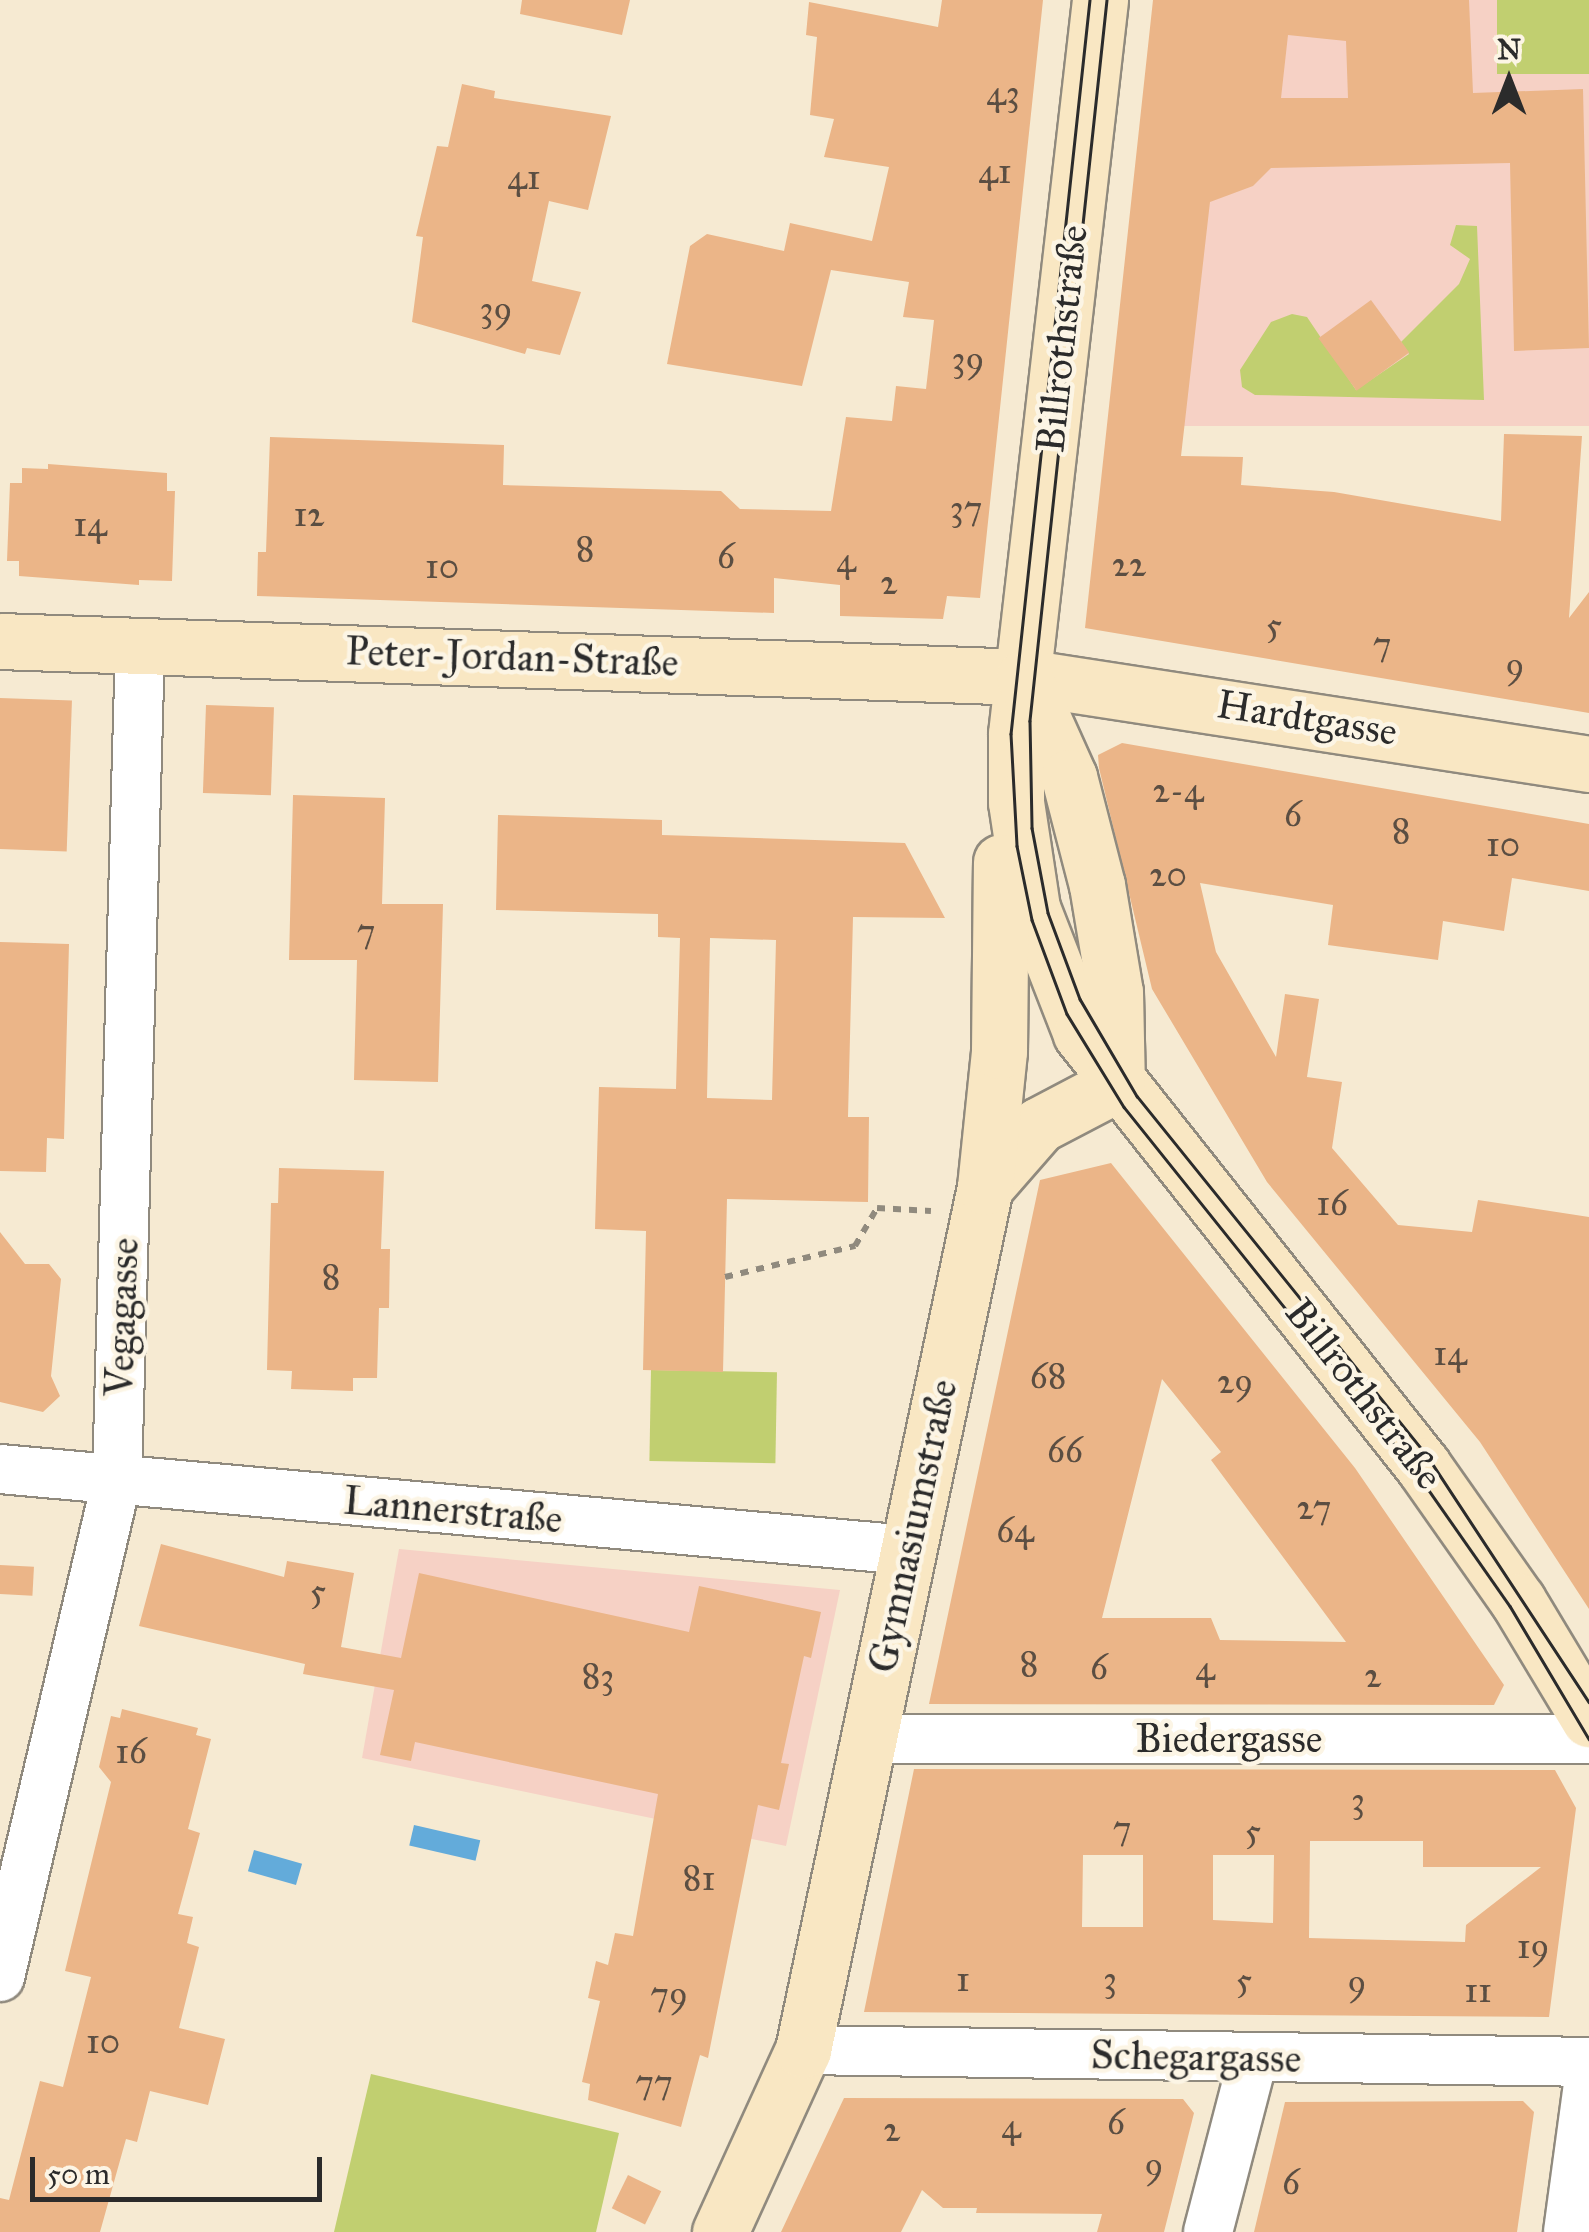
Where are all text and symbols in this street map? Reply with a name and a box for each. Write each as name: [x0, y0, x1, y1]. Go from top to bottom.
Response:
north arrow: [1459, 30, 1559, 130]
text: N: [1497, 32, 1521, 67]
house number: 43: [986, 73, 1020, 115]
house number: 41: [978, 151, 1012, 193]
house number: 41: [507, 157, 541, 199]
street label: Billrothstraße: [1026, 223, 1098, 455]
house number: 39: [480, 289, 512, 331]
house number: 39: [952, 339, 984, 381]
house number: 37: [950, 488, 982, 530]
house number: 12: [293, 494, 325, 536]
house number: 14: [73, 504, 107, 546]
house number: 8: [576, 529, 594, 571]
house number: 6: [717, 536, 735, 578]
house number: 4: [836, 540, 856, 582]
house number: 22: [1112, 544, 1146, 586]
house number: 10: [425, 546, 459, 588]
house number: 2: [880, 562, 898, 604]
house number: 5: [1266, 605, 1282, 647]
house number: 7: [1373, 624, 1391, 666]
street label: Peter-Jordan-Straße: [345, 627, 679, 687]
house number: 9: [1506, 645, 1524, 687]
street label: Hardtgasse: [1213, 680, 1401, 756]
house number: 2-4: [1152, 770, 1204, 812]
house number: 6: [1284, 794, 1302, 836]
house number: 8: [1392, 811, 1410, 853]
house number: 10: [1486, 824, 1520, 866]
house number: 20: [1149, 854, 1187, 896]
house number: 7: [357, 911, 375, 953]
house number: 16: [1316, 1183, 1348, 1225]
street label: Vegagasse: [95, 1237, 149, 1397]
house number: 8: [322, 1257, 340, 1299]
street label: Billrothstraße: [1275, 1289, 1453, 1499]
house number: 14: [1433, 1333, 1467, 1375]
house number: 68: [1030, 1356, 1066, 1398]
house number: 29: [1217, 1361, 1253, 1403]
street label: Gymnasiumstraße: [859, 1375, 967, 1677]
house number: 66: [1047, 1430, 1083, 1472]
street label: Lannerstraße: [342, 1477, 564, 1543]
house number: 27: [1296, 1487, 1332, 1529]
house number: 64: [996, 1510, 1034, 1552]
house number: 5: [310, 1571, 326, 1613]
house number: 8: [1020, 1644, 1038, 1686]
house number: 6: [1090, 1647, 1108, 1689]
house number: 4: [1195, 1648, 1215, 1690]
house number: 2: [1364, 1655, 1382, 1697]
house number: 83: [582, 1656, 614, 1698]
street label: Biedergasse: [1136, 1715, 1322, 1763]
house number: 16: [115, 1731, 147, 1773]
house number: 3: [1351, 1780, 1365, 1822]
house number: 7: [1113, 1808, 1131, 1850]
house number: 5: [1245, 1811, 1261, 1853]
house number: 81: [683, 1858, 715, 1900]
house number: 19: [1517, 1926, 1549, 1968]
house number: 1: [956, 1959, 970, 2001]
house number: 3: [1103, 1959, 1117, 2001]
house number: 5: [1236, 1960, 1252, 2002]
house number: 9: [1348, 1962, 1366, 2004]
house number: 11: [1464, 1970, 1492, 2012]
house number: 79: [650, 1974, 688, 2016]
house number: 10: [86, 2021, 120, 2063]
street label: Schegargasse: [1090, 2031, 1302, 2083]
house number: 77: [635, 2062, 673, 2104]
house number: 6: [1107, 2102, 1125, 2144]
house number: 4: [1001, 2106, 1021, 2148]
house number: 2: [883, 2109, 901, 2151]
scale bar: [35, 2137, 328, 2199]
house number: 9: [1145, 2145, 1163, 2187]
text: 50 m: [47, 2156, 110, 2192]
house number: 6: [1282, 2162, 1300, 2204]

